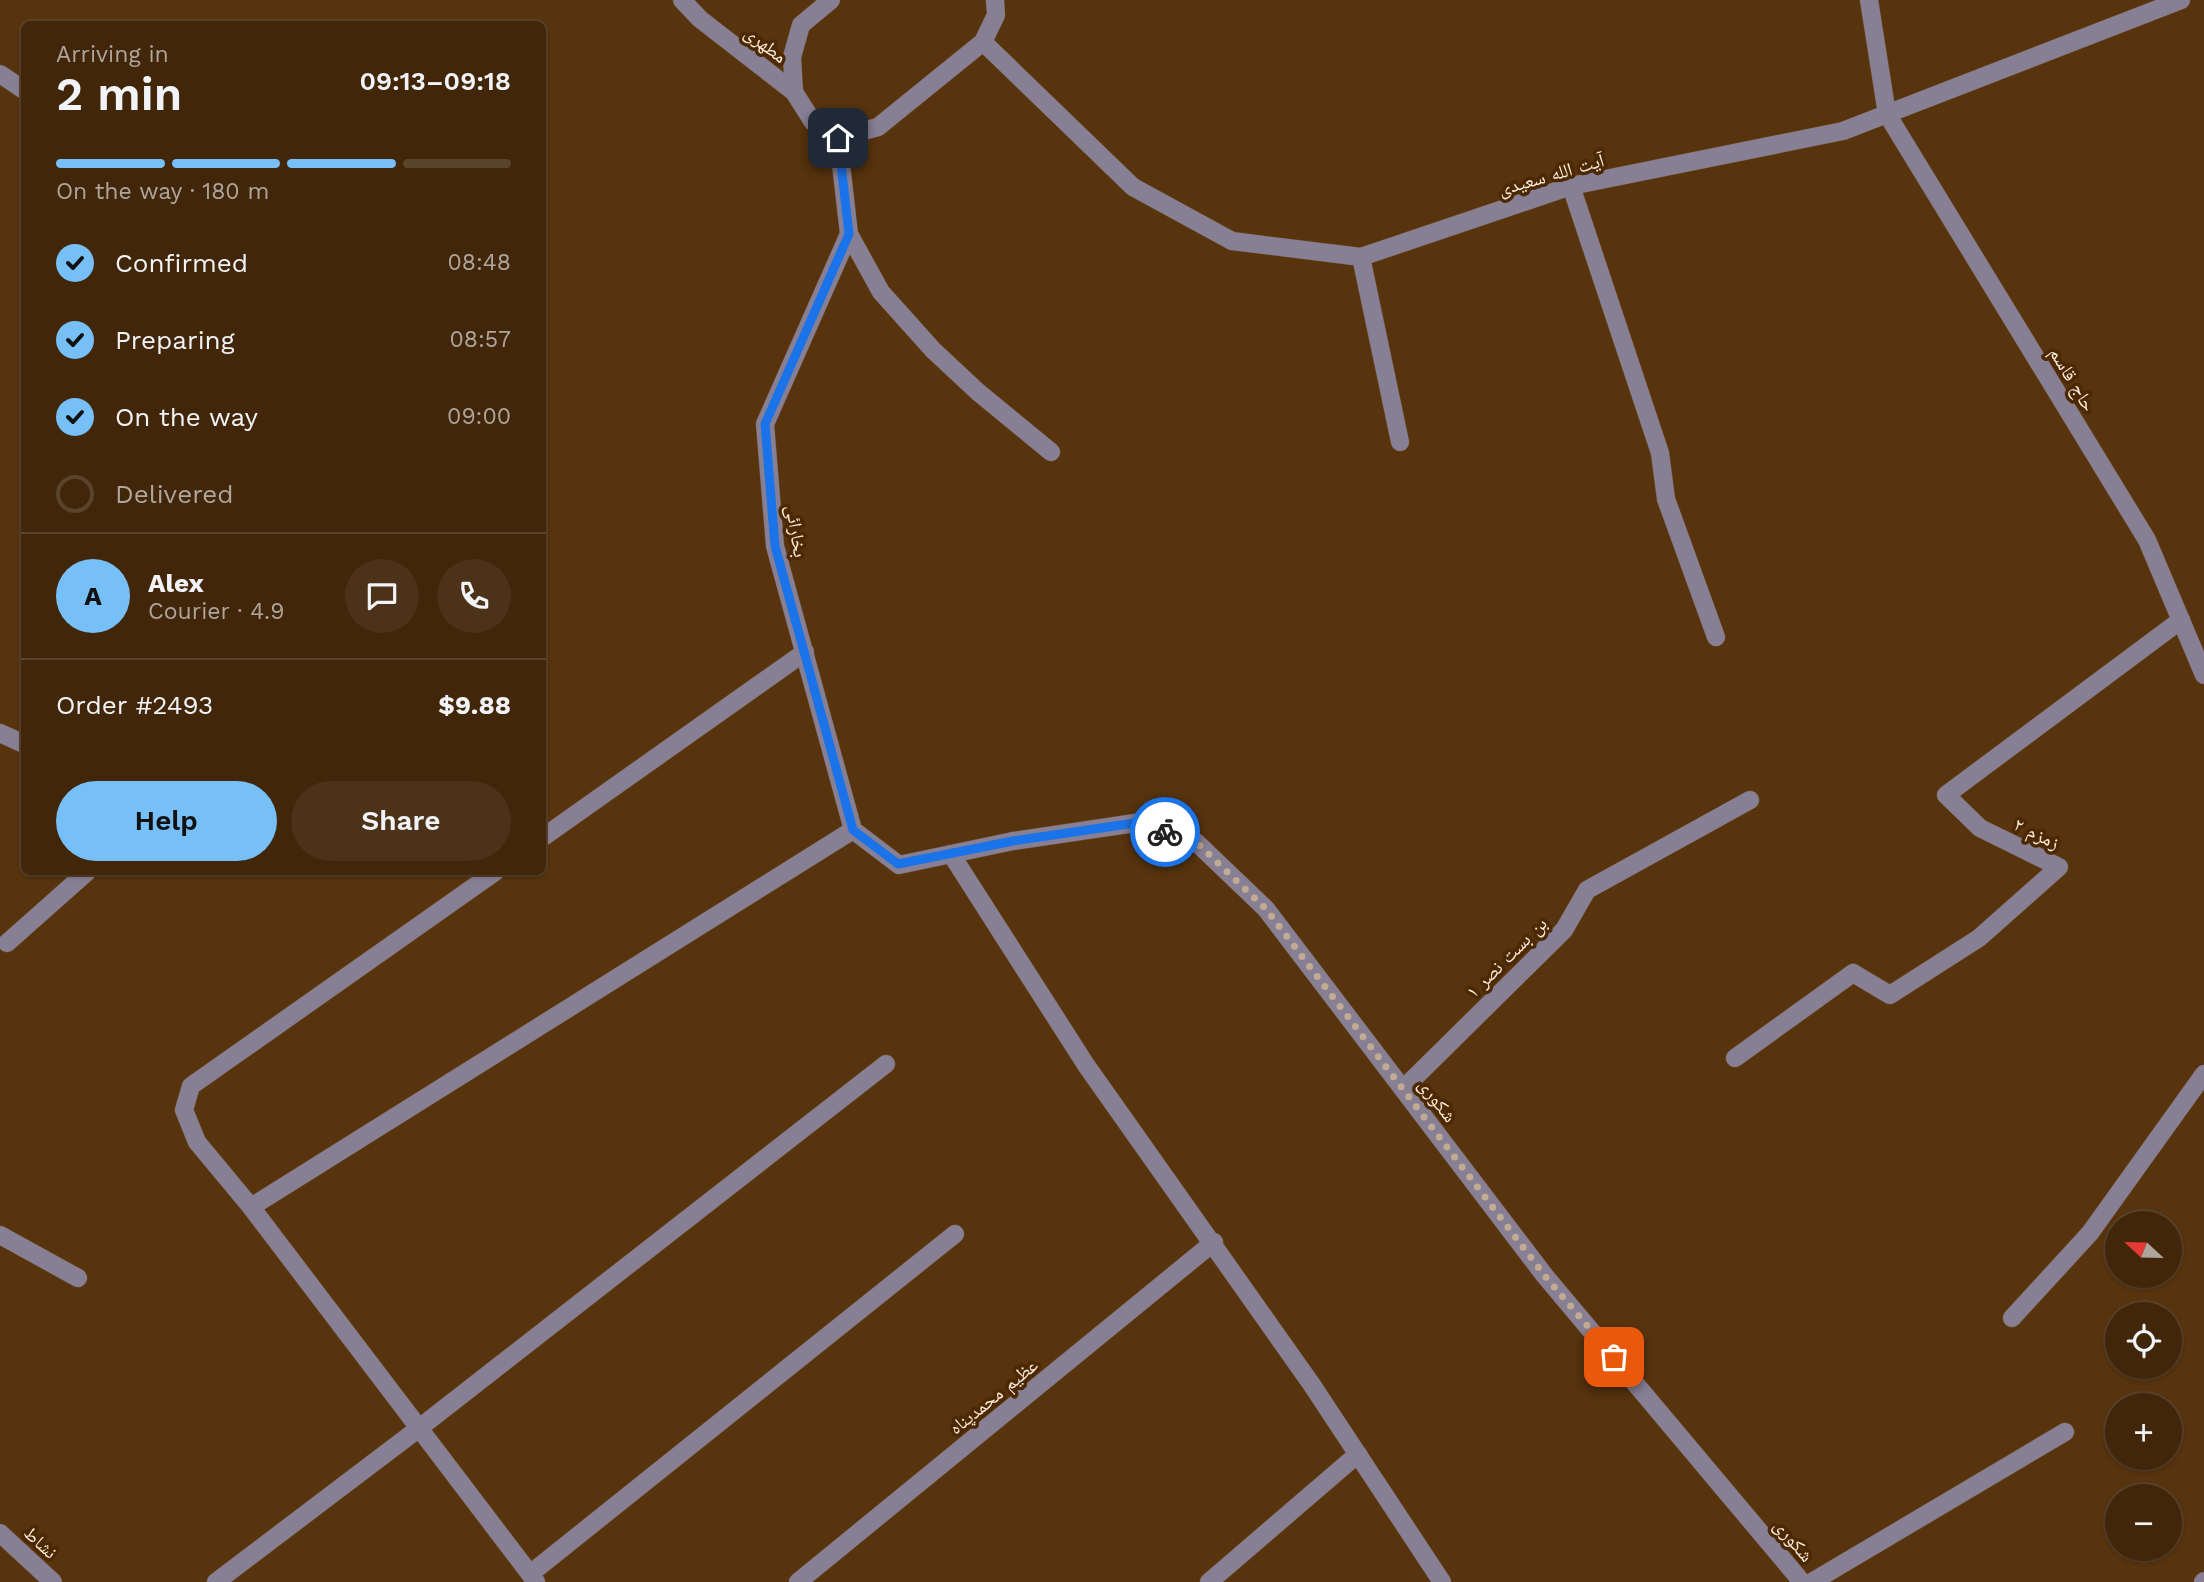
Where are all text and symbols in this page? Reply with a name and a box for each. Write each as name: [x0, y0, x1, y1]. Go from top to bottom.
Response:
street label: مطهری: [740, 21, 791, 68]
text: Arriving in: [56, 41, 169, 68]
text: 09:13–09:18: [359, 66, 511, 96]
text: 2 min: [56, 67, 182, 121]
pin: [808, 108, 868, 168]
icon: home: [819, 119, 857, 157]
street label: آیت الله سعیدی: [1495, 148, 1608, 201]
text: On the way · 180 m: [56, 178, 269, 205]
icon: check: [56, 244, 94, 282]
text: Confirmed: [115, 248, 248, 278]
text: 08:48: [447, 249, 511, 276]
icon: check: [56, 321, 94, 359]
text: Preparing: [115, 325, 235, 355]
text: 08:57: [449, 326, 511, 353]
street label: حاج قاسم: [2044, 343, 2101, 416]
icon: check: [56, 398, 94, 436]
text: On the way: [115, 402, 258, 432]
text: 09:00: [447, 403, 511, 430]
text: Delivered: [115, 479, 234, 509]
street label: بخارائی: [781, 503, 812, 559]
button: chat: [345, 559, 419, 633]
button: phone: [437, 559, 511, 633]
text: Alex: [148, 568, 204, 598]
text: A: [84, 581, 102, 611]
text: Courier · 4.9: [148, 598, 284, 625]
text: Order #2493: [56, 690, 213, 720]
text: $9.88: [438, 690, 511, 720]
button: Help: [56, 781, 277, 861]
button: Share: [291, 781, 511, 861]
courier: [1130, 797, 1200, 867]
icon: bike: [1146, 813, 1184, 851]
street label: زمزم ۲: [2009, 813, 2063, 856]
street label: بن بست نصر ۱: [1461, 912, 1552, 1003]
street label: شکوری: [1414, 1074, 1462, 1127]
north arrow: [2105, 1211, 2182, 1288]
map controls: [2105, 1211, 2182, 1561]
button: locate: [2105, 1302, 2182, 1379]
pin: [1584, 1327, 1644, 1387]
icon: bag: [1595, 1338, 1633, 1376]
street label: عظیم محمدپناه: [944, 1353, 1043, 1440]
button: +: [2105, 1393, 2182, 1470]
button: −: [2105, 1484, 2182, 1561]
street label: شکوری: [1769, 1514, 1818, 1567]
street label: نشاط: [19, 1521, 62, 1563]

